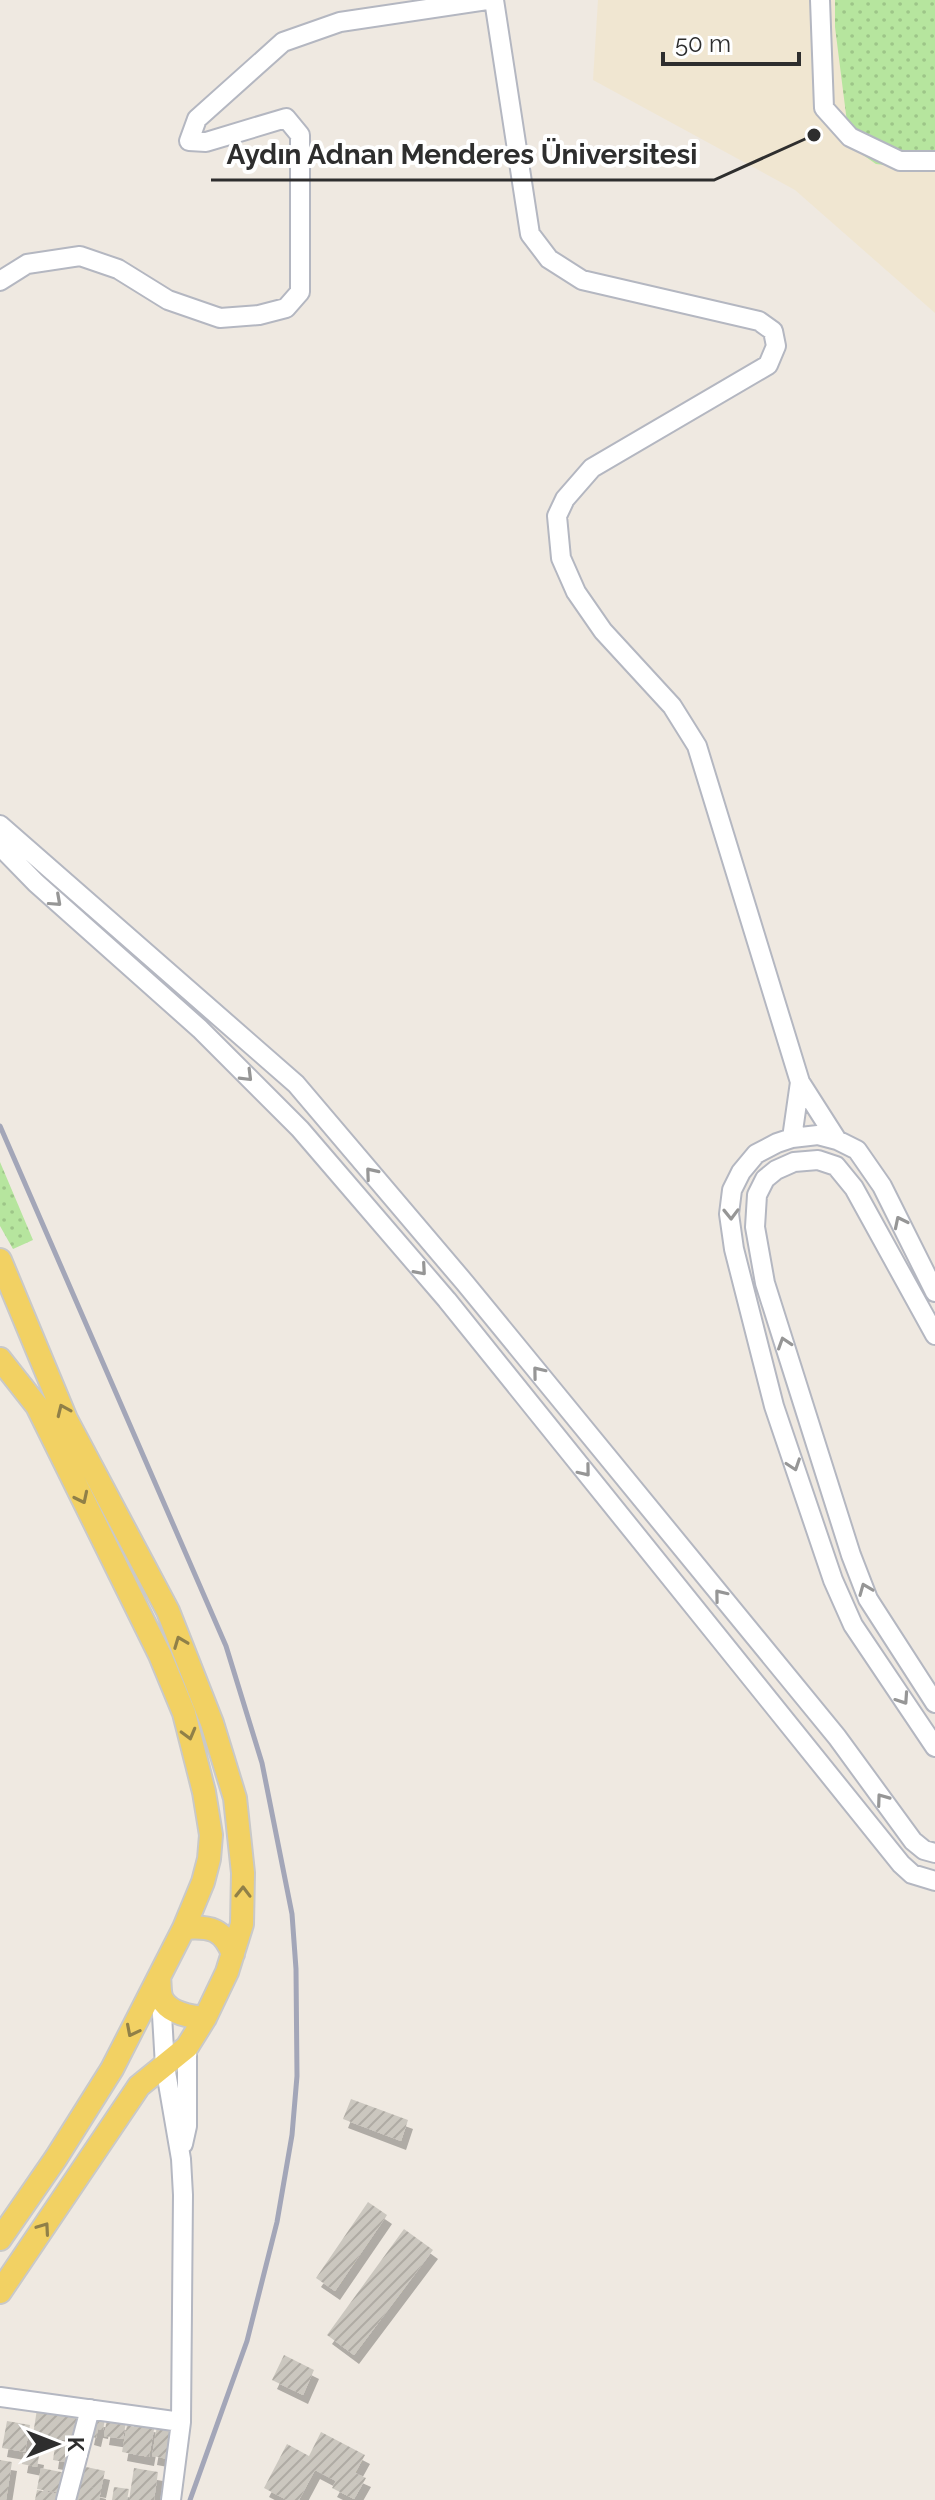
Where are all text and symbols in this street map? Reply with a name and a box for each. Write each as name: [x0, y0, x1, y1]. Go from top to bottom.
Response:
scale bar: [663, 16, 799, 66]
text: 50 m: [675, 29, 731, 58]
callout: Aydın Adnan Menderes Üniversitesi: [211, 128, 714, 180]
text: Aydın Adnan Menderes Üniversitesi: [227, 138, 697, 171]
one-way arrow: [46, 891, 61, 905]
one-way arrow: [238, 1067, 253, 1081]
one-way arrow: [366, 1167, 381, 1182]
one-way arrow: [722, 1208, 739, 1221]
one-way arrow: [895, 1216, 910, 1231]
one-way arrow: [411, 1260, 426, 1275]
one-way arrow: [777, 1336, 793, 1350]
one-way arrow: [533, 1367, 548, 1381]
one-way arrow: [57, 1404, 73, 1419]
one-way arrow: [785, 1458, 801, 1472]
one-way arrow: [575, 1462, 590, 1477]
one-way arrow: [72, 1490, 88, 1505]
one-way arrow: [858, 1583, 875, 1597]
one-way arrow: [715, 1590, 730, 1604]
one-way arrow: [173, 1636, 190, 1650]
one-way arrow: [893, 1691, 908, 1705]
one-way arrow: [180, 1727, 197, 1741]
one-way arrow: [877, 1793, 892, 1808]
one-way arrow: [234, 1885, 252, 1898]
one-way arrow: [126, 2022, 141, 2037]
one-way arrow: [34, 2222, 49, 2236]
north arrow: [16, 2404, 96, 2484]
text: K: [63, 2437, 89, 2452]

